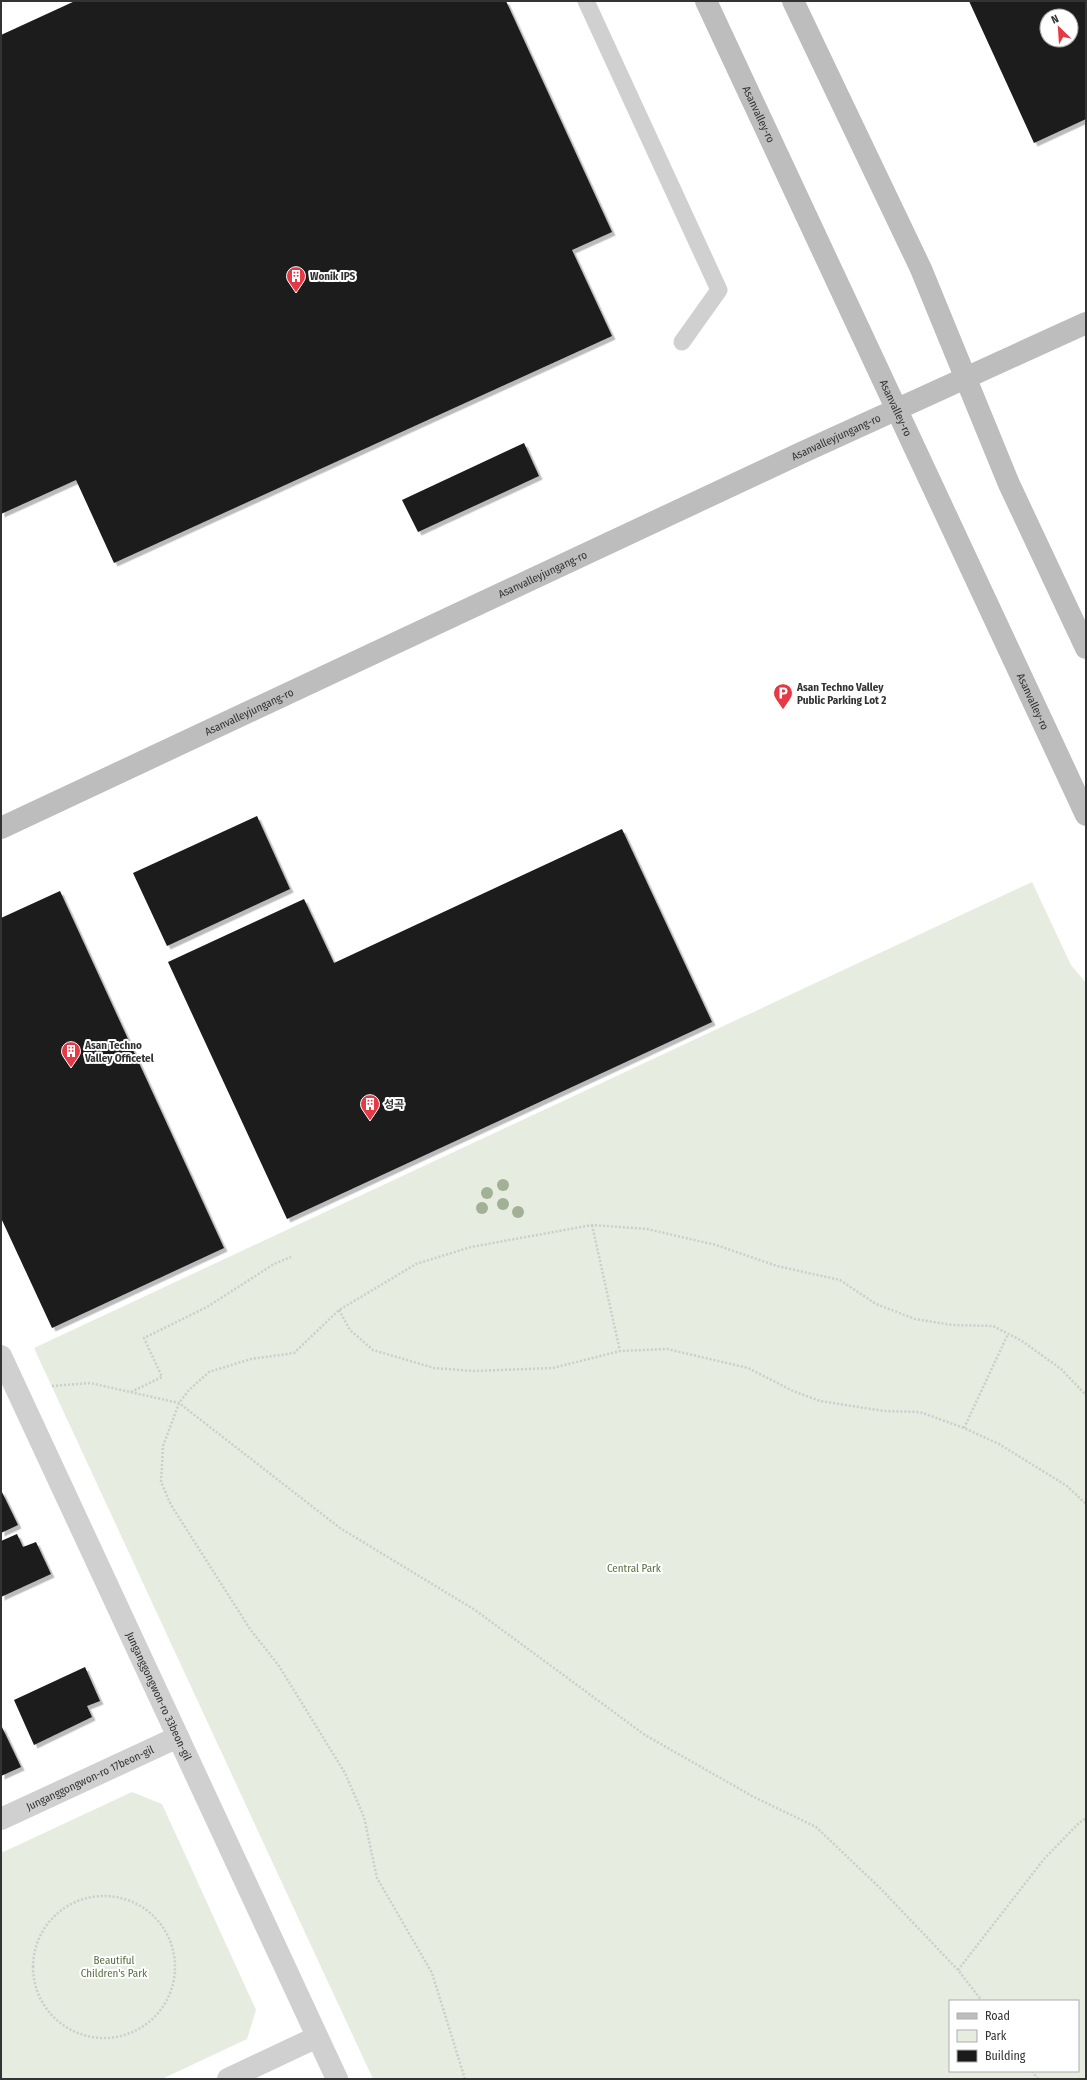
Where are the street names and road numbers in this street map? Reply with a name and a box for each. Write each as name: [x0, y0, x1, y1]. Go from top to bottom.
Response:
street label: Asanvalley-ro: [740, 84, 777, 145]
street label: Asanvalley-ro: [877, 378, 914, 439]
street label: Asanvalleyjungang-ro: [790, 411, 883, 464]
street label: Asanvalleyjungang-ro: [496, 548, 589, 601]
street label: Asanvalley-ro: [1014, 671, 1051, 732]
street label: Asanvalleyjungang-ro: [203, 686, 296, 739]
street label: Junganggongwon-ro 33beon-gil: [123, 1630, 194, 1763]
street label: Junganggongwon-ro 17beon-gil: [24, 1743, 156, 1813]

